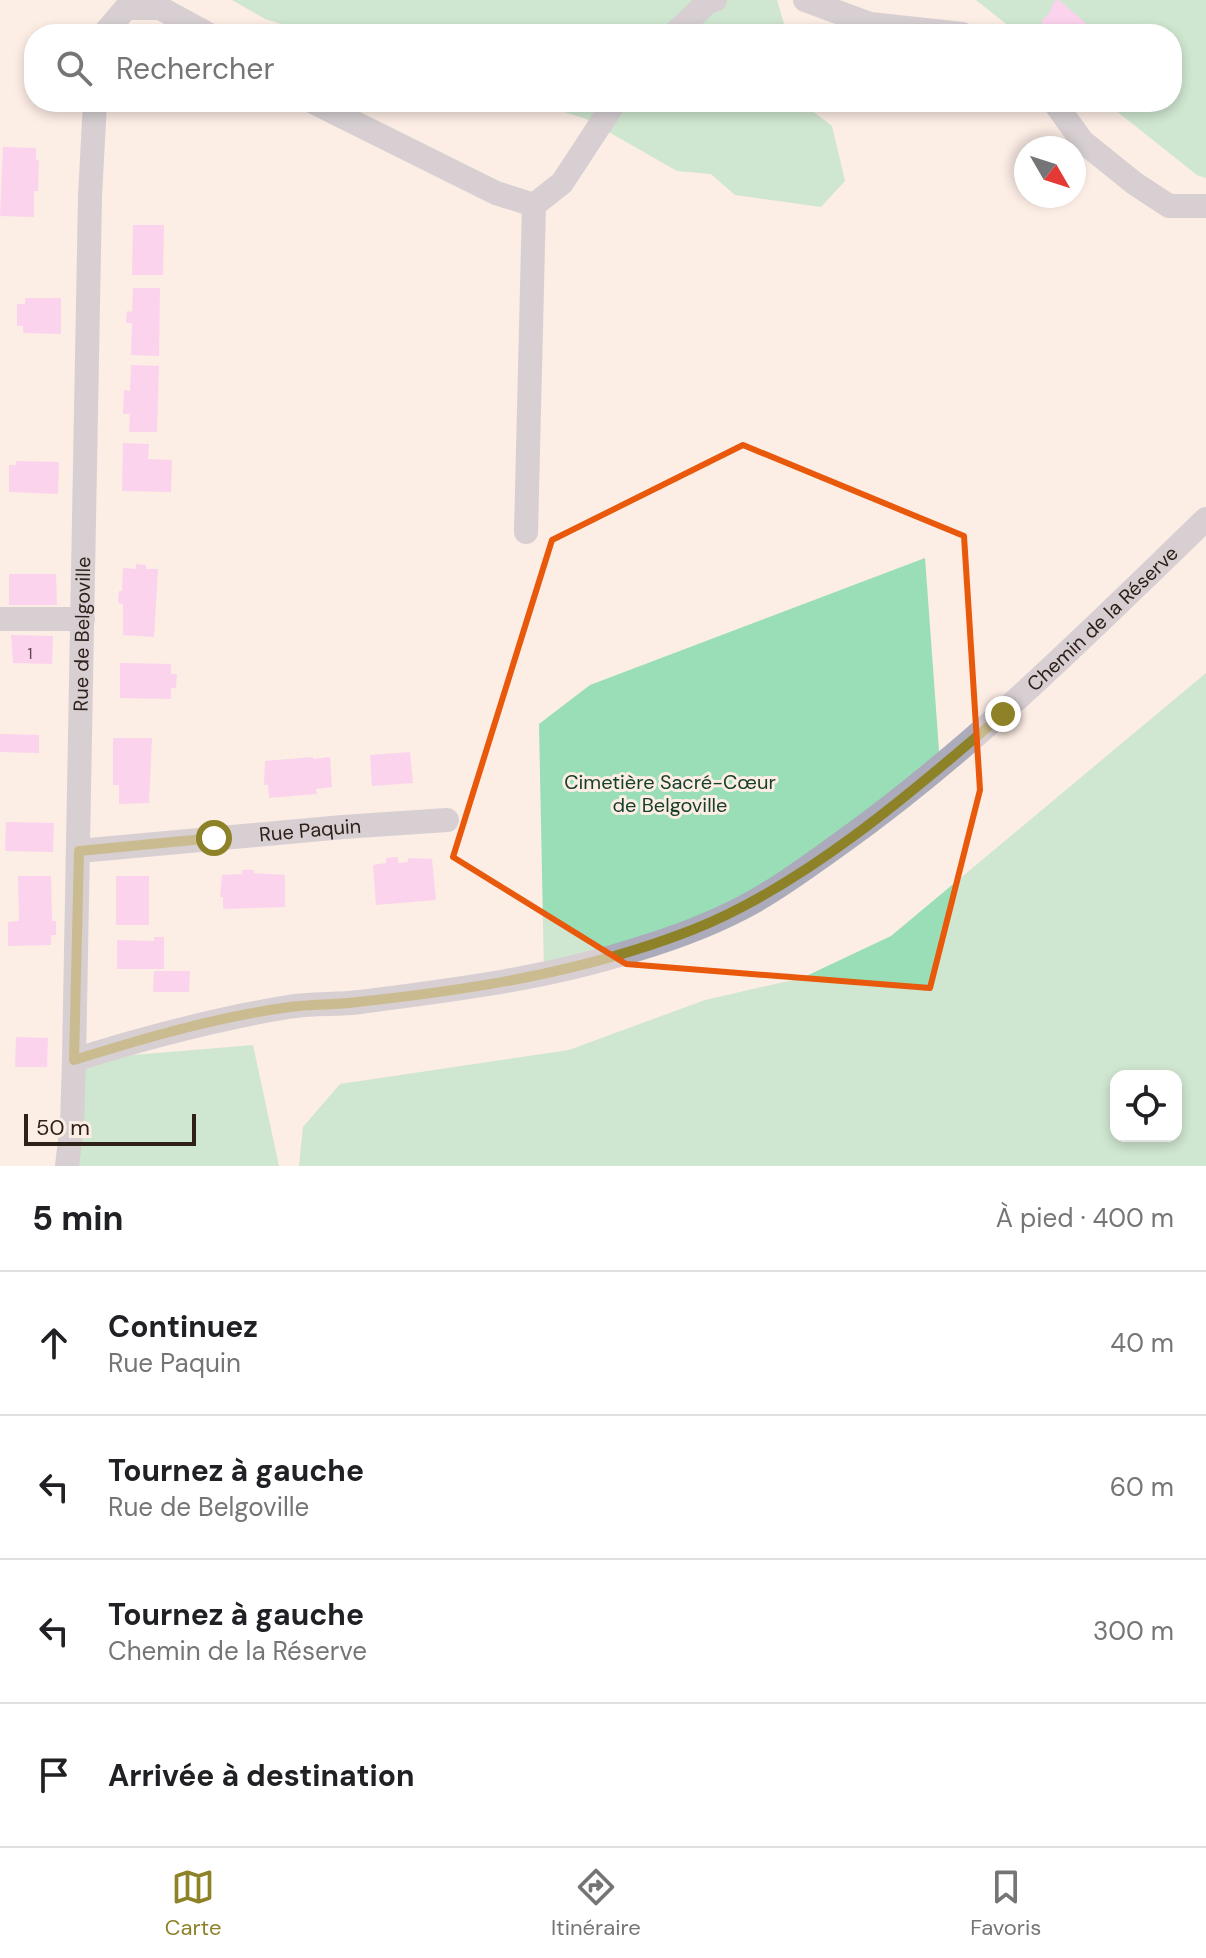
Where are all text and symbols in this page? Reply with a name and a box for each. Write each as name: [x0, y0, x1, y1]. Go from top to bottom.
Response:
search box: [24, 24, 1182, 112]
icon: search: [52, 46, 96, 90]
text: Rechercher: [116, 49, 275, 88]
north arrow: [1014, 136, 1086, 208]
street label: Chemin de la Réserve: [1021, 540, 1184, 697]
street label: Rue de Belgoville: [67, 556, 96, 712]
house number: 1: [28, 643, 33, 664]
route end: [985, 696, 1021, 732]
park label: Cimetière Sacré-Cœur de Belgoville: [564, 769, 776, 818]
street label: Rue Paquin: [258, 813, 362, 848]
route start: [196, 820, 232, 856]
map controls: [1110, 1070, 1182, 1142]
button: locate: [1110, 1070, 1182, 1142]
scale bar: [24, 1110, 196, 1146]
text: 50 m: [36, 1113, 90, 1142]
text: 5 min: [32, 1196, 123, 1241]
text: À pied · 400 m: [996, 1201, 1174, 1235]
text: Continuez: [108, 1307, 258, 1346]
icon: ahead: [32, 1321, 76, 1365]
text: 40 m: [1110, 1326, 1174, 1360]
text: Rue Paquin: [108, 1346, 241, 1380]
text: Tournez à gauche: [108, 1451, 364, 1490]
icon: left: [32, 1465, 76, 1509]
text: 60 m: [1110, 1470, 1174, 1504]
text: Rue de Belgoville: [108, 1490, 309, 1524]
text: Tournez à gauche: [108, 1595, 364, 1634]
icon: left: [32, 1609, 76, 1653]
text: 300 m: [1093, 1614, 1174, 1648]
text: Chemin de la Réserve: [108, 1634, 367, 1668]
icon: arrive: [32, 1753, 76, 1797]
text: Arrivée à destination: [108, 1756, 414, 1795]
tab: Carte: [165, 1865, 221, 1942]
tab: Itinéraire: [551, 1865, 641, 1942]
tab: Favoris: [970, 1865, 1041, 1942]

